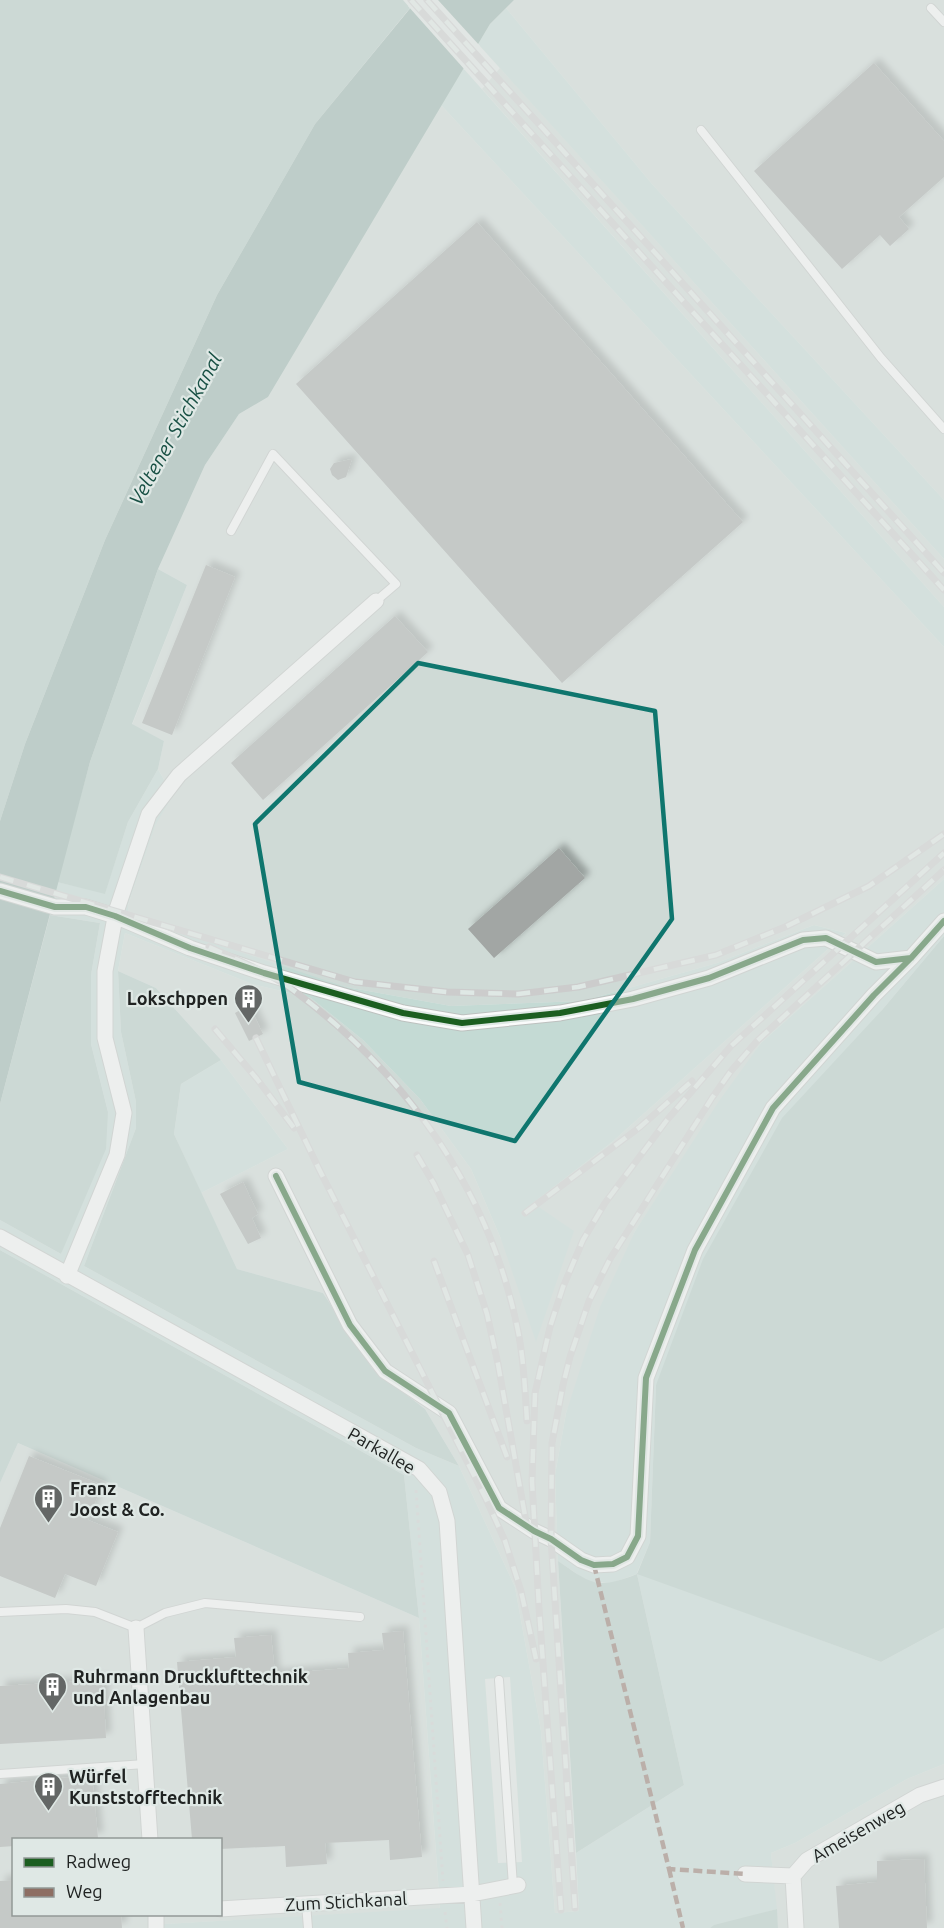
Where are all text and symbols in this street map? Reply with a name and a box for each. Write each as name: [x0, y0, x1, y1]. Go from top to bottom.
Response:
water label: Veltener Stichkanal: [124, 349, 227, 509]
building icon: Lokschppen: [233, 982, 265, 1024]
place label: Lokschppen: [127, 988, 228, 1008]
street label: Parkallee: [345, 1423, 419, 1477]
place label: Franz Joost & Co.: [70, 1478, 164, 1519]
building icon: Franz Joost & Co.: [33, 1482, 65, 1524]
place label: Ruhrmann Drucklufttechnik und Anlagenbau: [73, 1666, 308, 1707]
building icon: Ruhrmann Drucklufttechnik und Anlagenbau: [36, 1670, 68, 1712]
place label: Würfel Kunststofftechnik: [69, 1766, 222, 1807]
building icon: Würfel Kunststofftechnik: [32, 1770, 64, 1812]
street label: Ameisenweg: [808, 1796, 908, 1866]
legend: [12, 1838, 222, 1916]
text: Radweg: [66, 1851, 131, 1871]
text: Weg: [66, 1881, 103, 1901]
street label: Zum Stichkanal: [285, 1888, 408, 1914]

